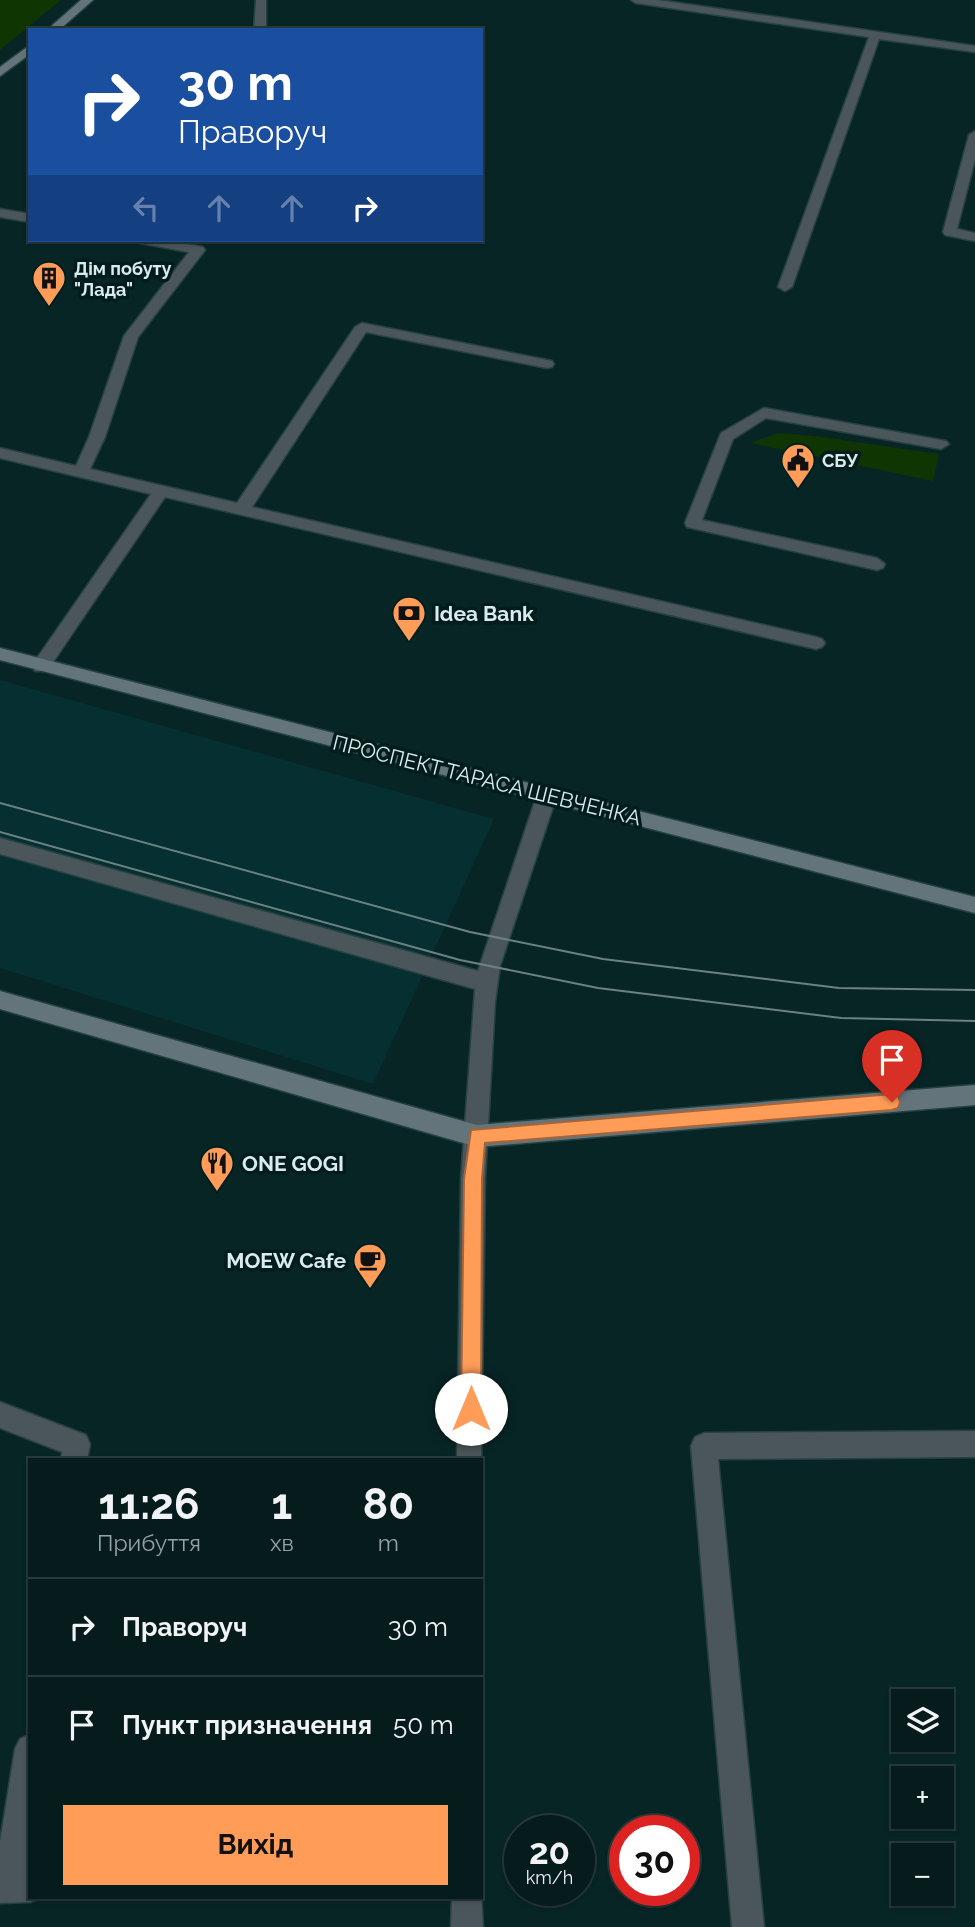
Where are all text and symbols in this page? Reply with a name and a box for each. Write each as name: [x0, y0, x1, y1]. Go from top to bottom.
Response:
text: 30 m: [178, 54, 293, 111]
icon: right: [63, 56, 154, 147]
text: Праворуч: [178, 113, 327, 150]
icon: left: [127, 189, 165, 227]
icon: ahead: [200, 189, 238, 227]
icon: ahead: [273, 189, 311, 227]
icon: right: [346, 189, 384, 227]
place label: Дім побуту "Лада": [74, 258, 171, 300]
building icon: Дім побуту "Лада": [30, 259, 68, 308]
public building icon: СБУ: [779, 441, 817, 490]
place label: СБУ: [822, 450, 858, 471]
bank icon: Idea Bank: [390, 594, 428, 643]
place label: Idea Bank: [434, 601, 534, 626]
street label: ПРОСПЕКТ ТАРАСА ШЕВЧЕНКА: [330, 730, 644, 830]
pin: [862, 1030, 922, 1102]
icon: arrive: [873, 1041, 911, 1079]
restaurant icon: ONE GOGI: [198, 1144, 236, 1193]
place label: ONE GOGI: [242, 1151, 344, 1176]
cafe icon: MOEW Cafe: [351, 1241, 389, 1290]
place label: MOEW Cafe: [226, 1248, 346, 1273]
position arrow: [434, 1372, 508, 1446]
text: 11:26: [98, 1480, 200, 1529]
text: 1: [272, 1480, 292, 1529]
text: 80: [363, 1480, 414, 1529]
text: Прибуття: [97, 1529, 201, 1556]
text: хв: [270, 1529, 294, 1556]
text: m: [378, 1529, 399, 1556]
icon: right: [63, 1608, 101, 1646]
text: Праворуч: [122, 1612, 247, 1642]
text: 30 m: [388, 1612, 448, 1642]
map controls: [891, 1689, 954, 1906]
button: layers: [891, 1689, 954, 1752]
icon: arrive: [63, 1706, 101, 1744]
text: Пункт призначення: [122, 1710, 372, 1740]
text: 50 m: [393, 1710, 454, 1740]
button: +: [891, 1766, 954, 1829]
button: Вихід: [63, 1805, 448, 1885]
speed limit sign: 30: [609, 1815, 700, 1906]
text: 20: [529, 1831, 570, 1872]
button: −: [891, 1843, 954, 1906]
text: km/h: [526, 1867, 573, 1888]

